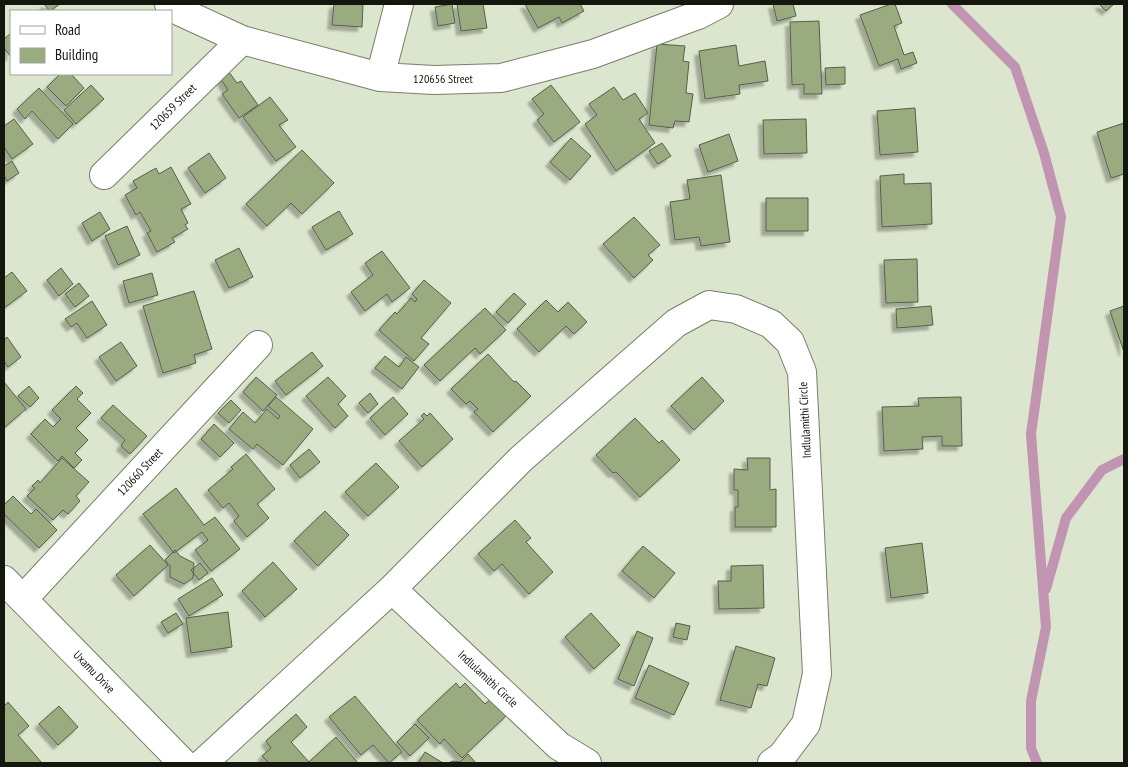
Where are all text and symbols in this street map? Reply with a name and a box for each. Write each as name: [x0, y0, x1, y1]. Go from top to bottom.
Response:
legend: [10, 10, 172, 75]
text: Road: [55, 20, 81, 39]
text: Building: [55, 45, 98, 64]
street label: 120656 Street: [413, 71, 474, 86]
street label: 120659 Street: [146, 80, 200, 133]
street label: Indlulamithi Circle: [795, 381, 814, 459]
street label: 120660 Street: [114, 444, 166, 499]
street label: Uxamu Drive: [70, 647, 118, 696]
street label: Indlulamithi Circle: [455, 647, 521, 710]

